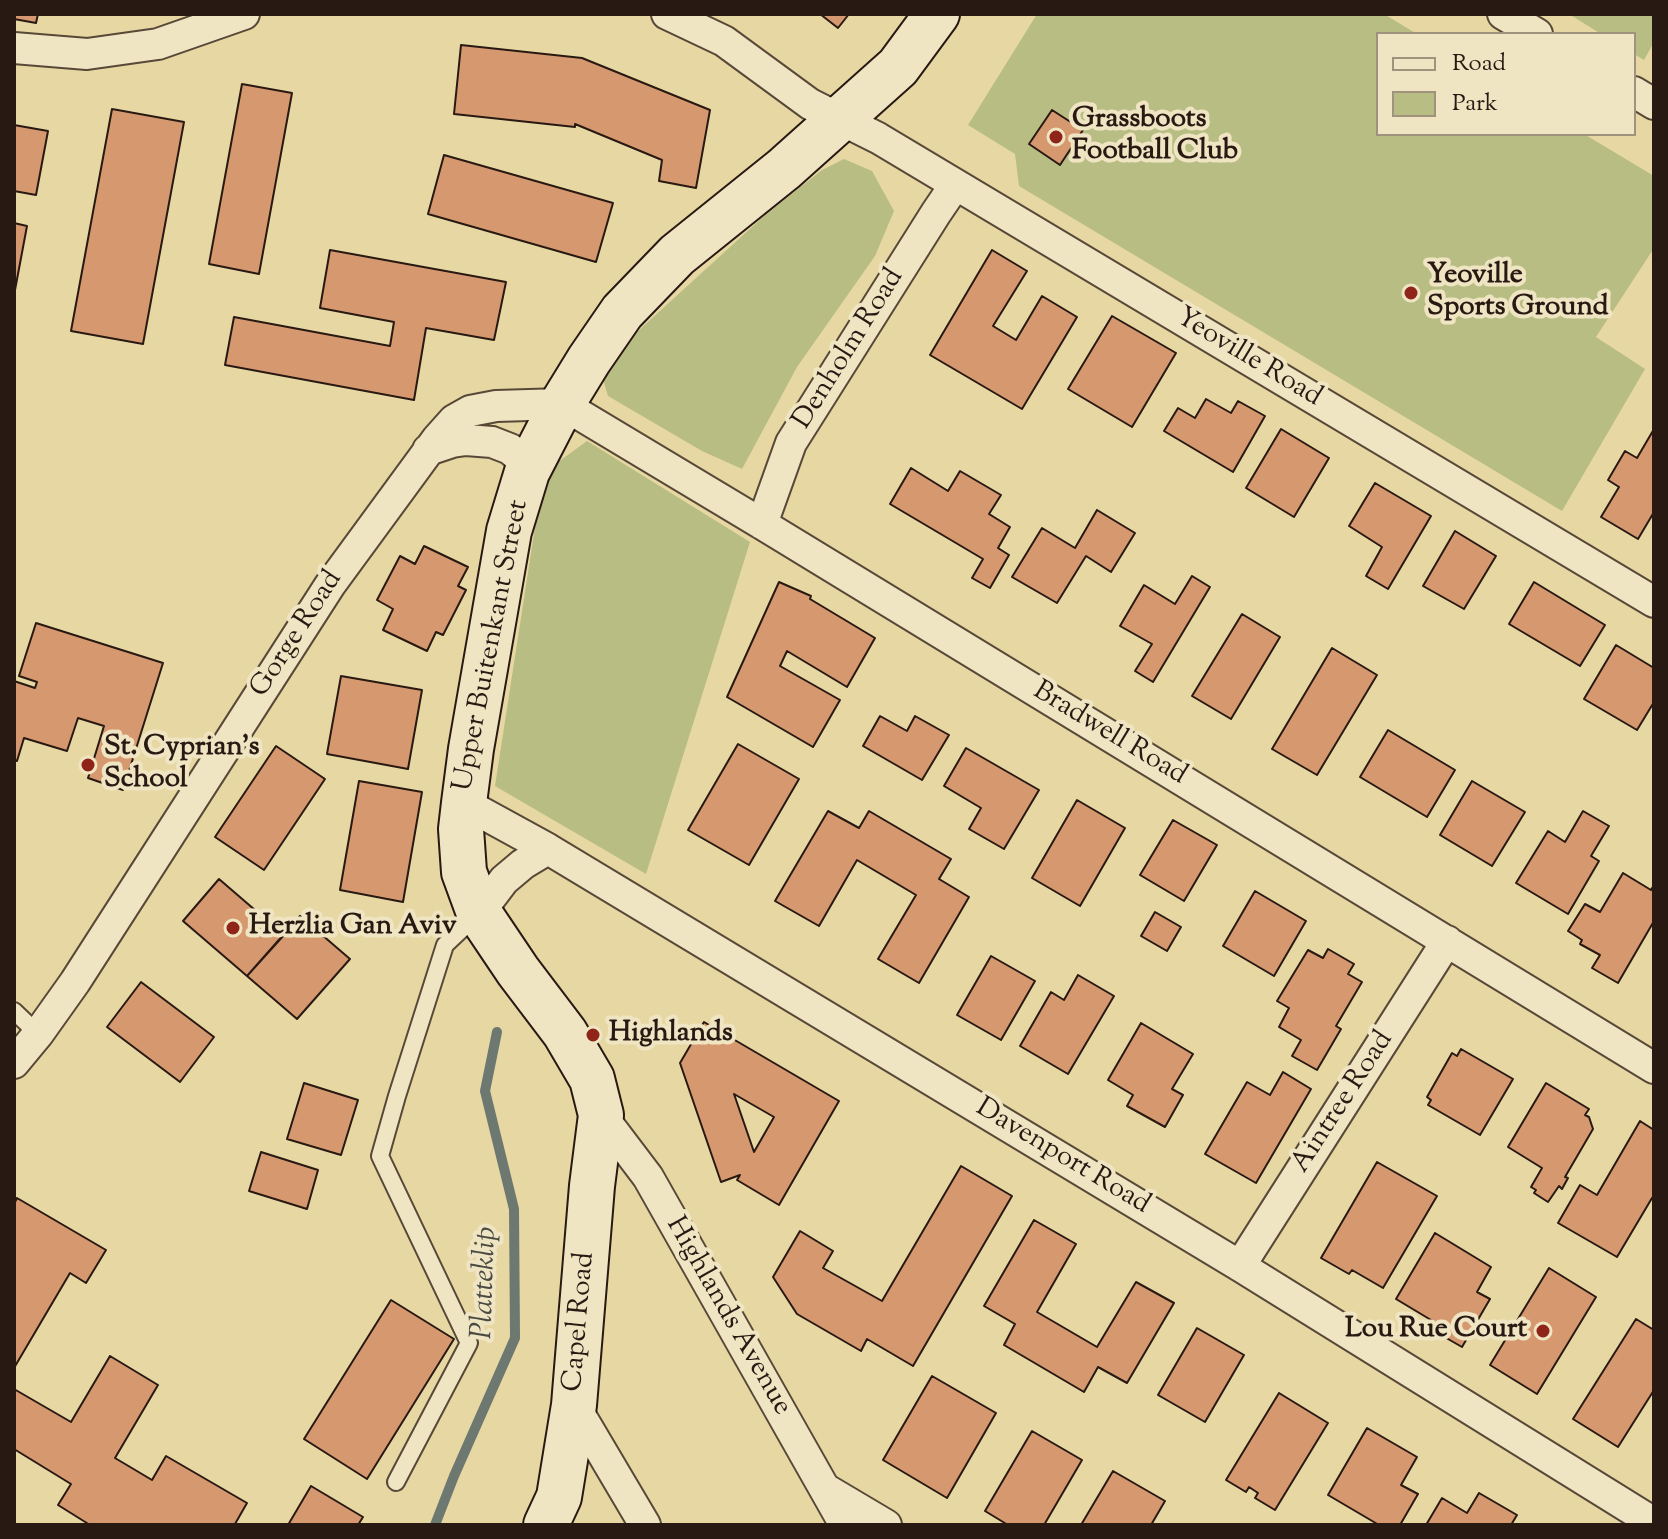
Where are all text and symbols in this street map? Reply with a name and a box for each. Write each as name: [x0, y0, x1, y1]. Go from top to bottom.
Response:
legend: [1376, 32, 1636, 136]
text: Road: [1452, 47, 1506, 81]
text: Park: [1452, 87, 1498, 121]
place label: Grassboots Football Club: [1072, 104, 1238, 170]
marker: Grassboots Football Club: [1047, 128, 1065, 146]
place label: Yeoville Sports Ground: [1427, 260, 1609, 326]
street label: Denholm Road: [787, 264, 913, 436]
marker: Yeoville Sports Ground: [1402, 284, 1420, 302]
street label: Yeoville Road: [1169, 302, 1327, 416]
street label: Upper Buitenkant Street: [448, 497, 538, 795]
street label: Gorge Road: [245, 565, 351, 705]
street label: Bradwell Road: [1026, 676, 1192, 794]
place label: St. Cyprian's School: [104, 732, 260, 798]
marker: St. Cyprian's School: [79, 756, 97, 774]
place label: Herzlia Gan Aviv: [249, 911, 457, 945]
marker: Herzlia Gan Aviv: [224, 919, 242, 937]
place label: Highlands: [609, 1018, 733, 1052]
marker: Highlands: [584, 1026, 602, 1044]
street label: Aintree Road: [1286, 1026, 1402, 1180]
street label: Davenport Road: [969, 1093, 1155, 1223]
street label: Highlands Avenue: [657, 1212, 797, 1422]
water label: Platteklip: [467, 1226, 507, 1340]
street label: Capel Road: [558, 1251, 604, 1393]
place label: Lou Rue Court: [1345, 1314, 1527, 1348]
marker: Lou Rue Court: [1534, 1322, 1552, 1340]

